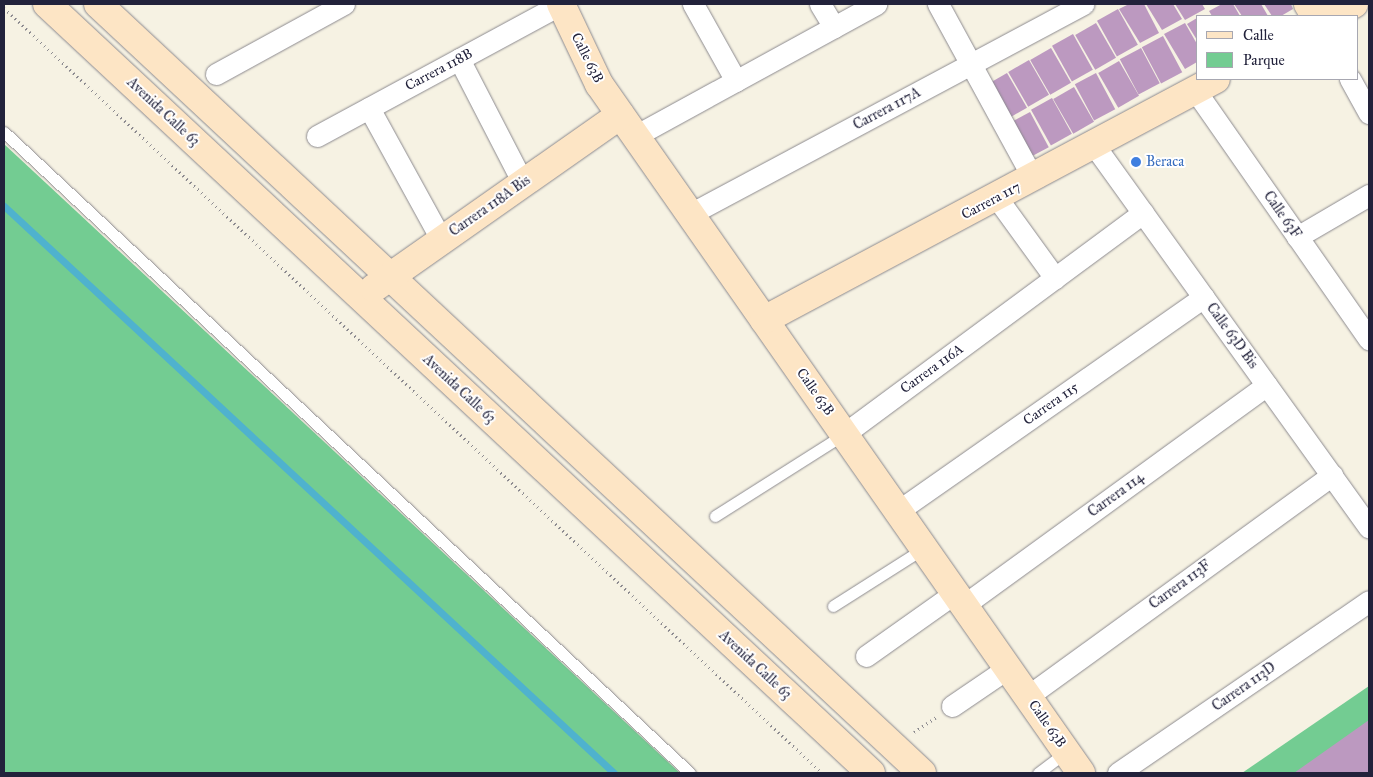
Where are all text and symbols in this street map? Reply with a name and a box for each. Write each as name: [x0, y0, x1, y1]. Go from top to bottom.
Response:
legend: [1196, 15, 1358, 80]
text: Calle: [1243, 26, 1274, 44]
street label: Calle 63B: [567, 30, 607, 86]
street label: Carrera 118B: [403, 45, 475, 95]
text: Parque: [1243, 51, 1285, 69]
street label: Avenida Calle 63: [123, 74, 203, 150]
street label: Carrera 117A: [850, 84, 924, 134]
place label: Beraca: [1146, 154, 1184, 170]
marker: Beraca: [1130, 156, 1142, 168]
street label: Carrera 118A Bis: [446, 172, 534, 240]
street label: Carrera 117: [959, 178, 1023, 224]
street label: Calle 63F: [1260, 188, 1304, 242]
street label: Calle 63D Bis: [1203, 300, 1261, 372]
street label: Carrera 116A: [897, 341, 967, 397]
street label: Avenida Calle 63: [419, 351, 499, 427]
street label: Calle 63B: [793, 365, 837, 419]
street label: Carrera 115: [1020, 379, 1082, 429]
street label: Carrera 114: [1085, 469, 1147, 521]
street label: Carrera 113F: [1146, 557, 1214, 613]
street label: Avenida Calle 63: [715, 627, 795, 703]
street label: Carrera 113D: [1209, 659, 1279, 715]
street label: Calle 63B: [1025, 697, 1069, 751]

